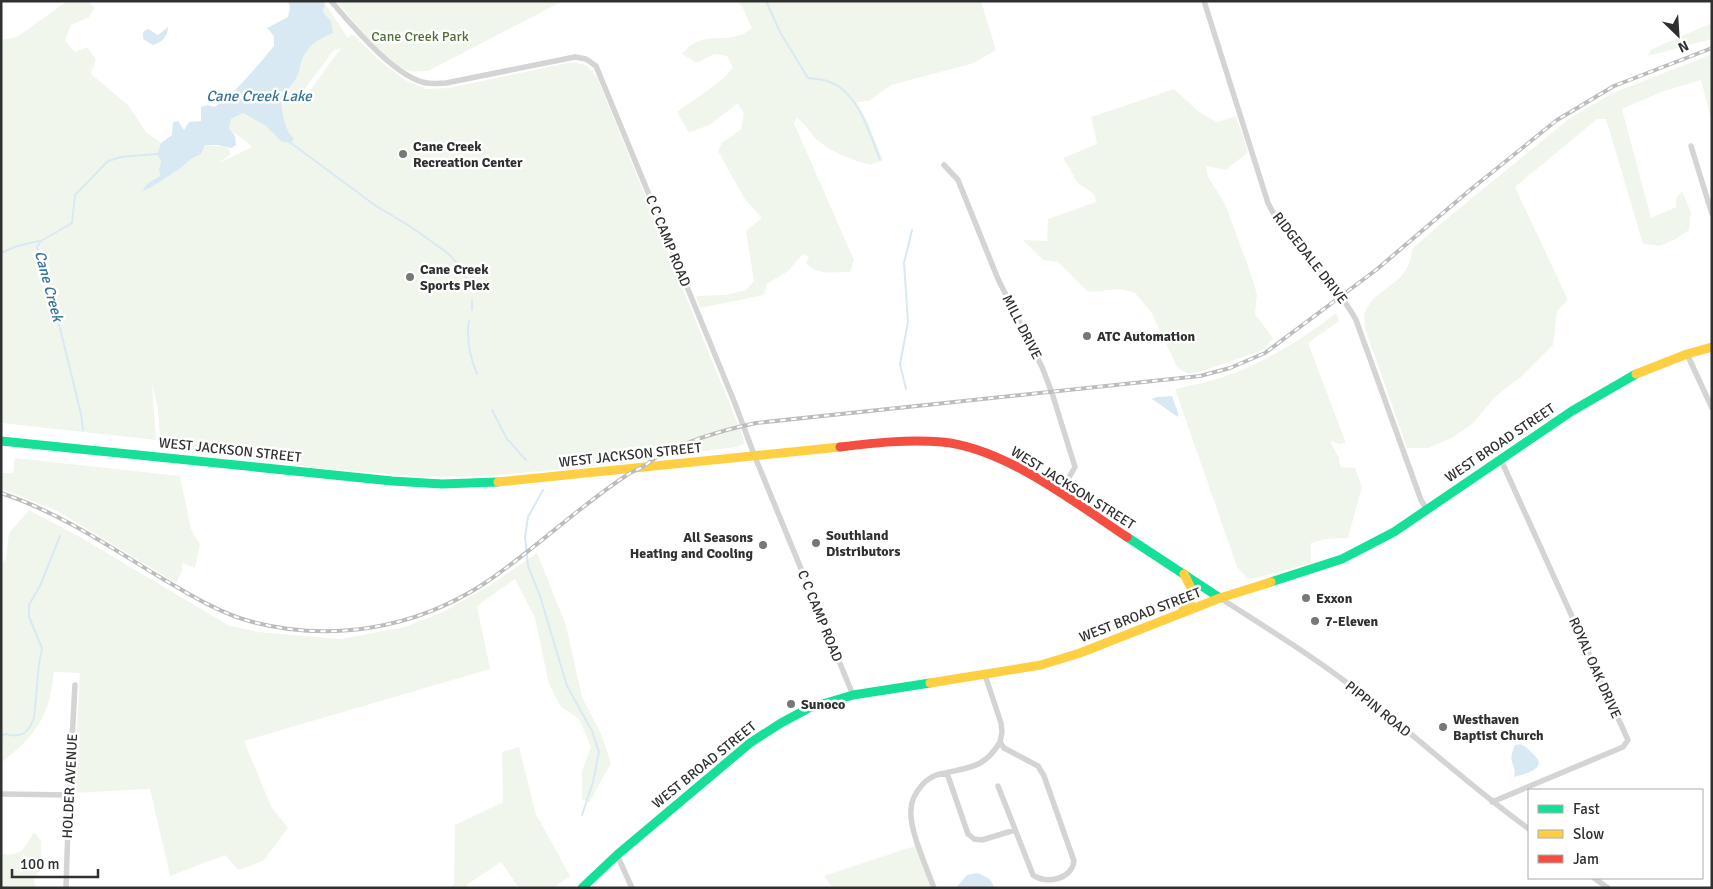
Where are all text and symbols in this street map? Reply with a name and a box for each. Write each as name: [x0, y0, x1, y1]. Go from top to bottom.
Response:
north arrow: [1653, 10, 1703, 60]
park label: Cane Creek Park: [371, 28, 469, 45]
text: N: [1675, 37, 1691, 56]
water label: Cane Creek Lake: [206, 87, 313, 105]
place label: Cane Creek Recreation Center: [413, 138, 523, 171]
marker: Cane Creek Recreation Center: [397, 148, 409, 160]
street label: C C CAMP ROAD: [642, 193, 694, 289]
street label: RIDGEDALE DRIVE: [1269, 209, 1351, 307]
water label: Cane Creek: [31, 249, 67, 325]
place label: Cane Creek Sports Plex: [420, 261, 490, 294]
marker: Cane Creek Sports Plex: [404, 271, 416, 283]
street label: MILL DRIVE: [998, 292, 1046, 362]
place label: ATC Automation: [1097, 328, 1196, 345]
marker: ATC Automation: [1081, 330, 1093, 342]
street label: WEST BROAD STREET: [1442, 400, 1558, 486]
street label: WEST JACKSON STREET: [158, 434, 302, 466]
street label: WEST JACKSON STREET: [558, 439, 702, 471]
street label: WEST JACKSON STREET: [1008, 443, 1138, 533]
place label: Southland Distributors: [826, 527, 900, 560]
place label: All Seasons Heating and Cooling: [630, 529, 753, 562]
marker: Southland Distributors: [810, 537, 822, 549]
marker: All Seasons Heating and Cooling: [757, 539, 769, 551]
street label: C C CAMP ROAD: [794, 568, 846, 664]
street label: WEST BROAD STREET: [1077, 584, 1203, 646]
place label: Exxon: [1316, 590, 1353, 607]
marker: Exxon: [1300, 592, 1312, 604]
place label: 7-Eleven: [1325, 613, 1378, 630]
marker: 7-Eleven: [1309, 615, 1321, 627]
street label: ROYAL OAK DRIVE: [1565, 615, 1625, 721]
street label: PIPPIN ROAD: [1342, 677, 1414, 741]
place label: Sunoco: [801, 696, 845, 713]
marker: Sunoco: [785, 698, 797, 710]
place label: Westhaven Baptist Church: [1453, 711, 1544, 744]
street label: WEST BROAD STREET: [649, 718, 760, 812]
marker: Westhaven Baptist Church: [1437, 721, 1449, 733]
street label: HOLDER AVENUE: [59, 733, 81, 839]
legend: [1528, 789, 1703, 879]
text: Fast: [1573, 800, 1600, 818]
text: Slow: [1573, 825, 1604, 843]
scale bar: [12, 846, 99, 878]
text: Jam: [1573, 850, 1599, 868]
text: 100 m: [20, 855, 60, 873]

